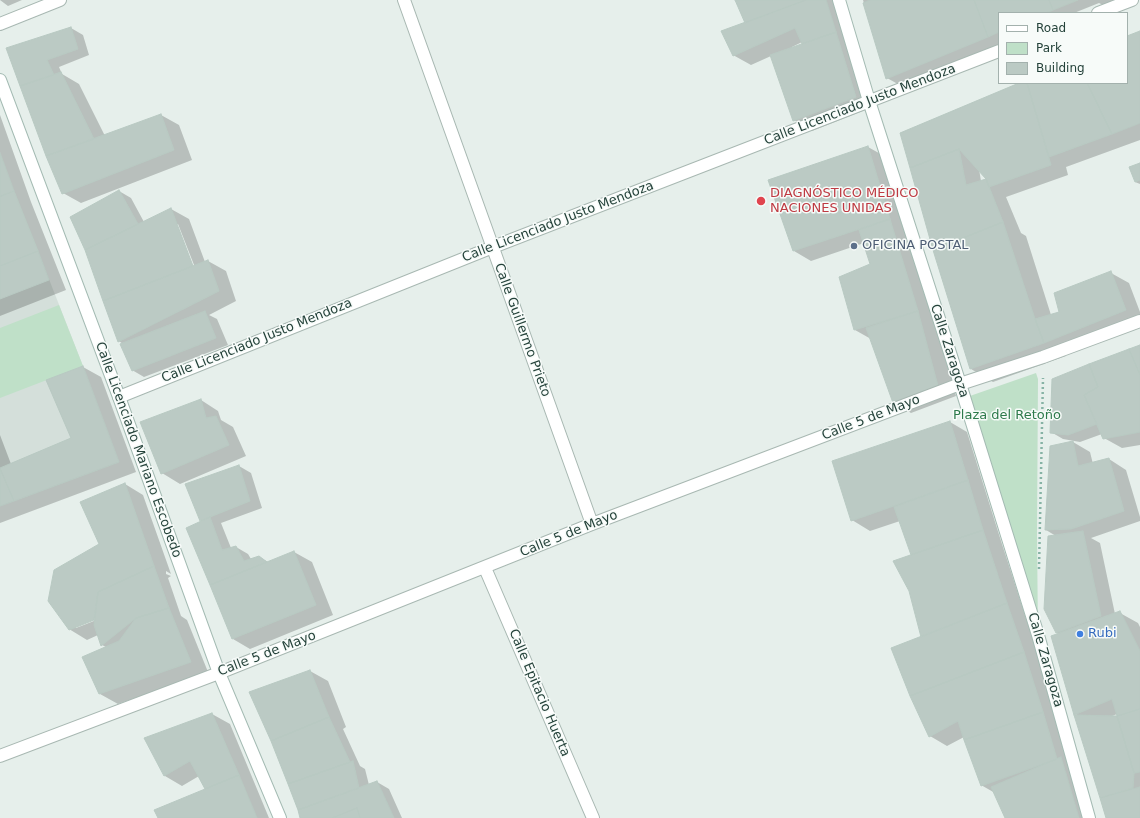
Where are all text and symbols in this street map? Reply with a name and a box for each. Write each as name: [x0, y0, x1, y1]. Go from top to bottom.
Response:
legend: [998, 12, 1128, 84]
text: Road: [1036, 21, 1066, 35]
text: Park: [1036, 41, 1062, 55]
street label: Calle Licenciado Justo Mendoza: [762, 61, 958, 149]
text: Building: [1036, 61, 1085, 75]
street label: Calle Licenciado Justo Mendoza: [460, 178, 656, 266]
place label: DIAGNÓSTICO MÉDICO NACIONES UNIDAS: [770, 186, 919, 217]
marker: DIAGNÓSTICO MÉDICO NACIONES UNIDAS: [755, 195, 767, 207]
place label: OFICINA POSTAL: [862, 238, 969, 254]
marker: OFICINA POSTAL: [849, 241, 859, 251]
street label: Calle Guillermo Prieto: [491, 261, 553, 399]
street label: Calle Licenciado Justo Mendoza: [159, 296, 355, 386]
street label: Calle Zaragoza: [927, 302, 971, 400]
street label: Calle Licenciado Mariano Escobedo: [92, 340, 184, 560]
street label: Calle 5 de Mayo: [820, 392, 922, 444]
park label: Plaza del Retoño: [953, 408, 1061, 424]
street label: Calle 5 de Mayo: [518, 507, 620, 561]
street label: Calle Zaragoza: [1024, 611, 1066, 709]
place label: Rubi: [1088, 626, 1117, 642]
street label: Calle Epitacio Huerta: [505, 627, 573, 759]
street label: Calle 5 de Mayo: [216, 628, 318, 680]
marker: Rubi: [1075, 629, 1085, 639]

